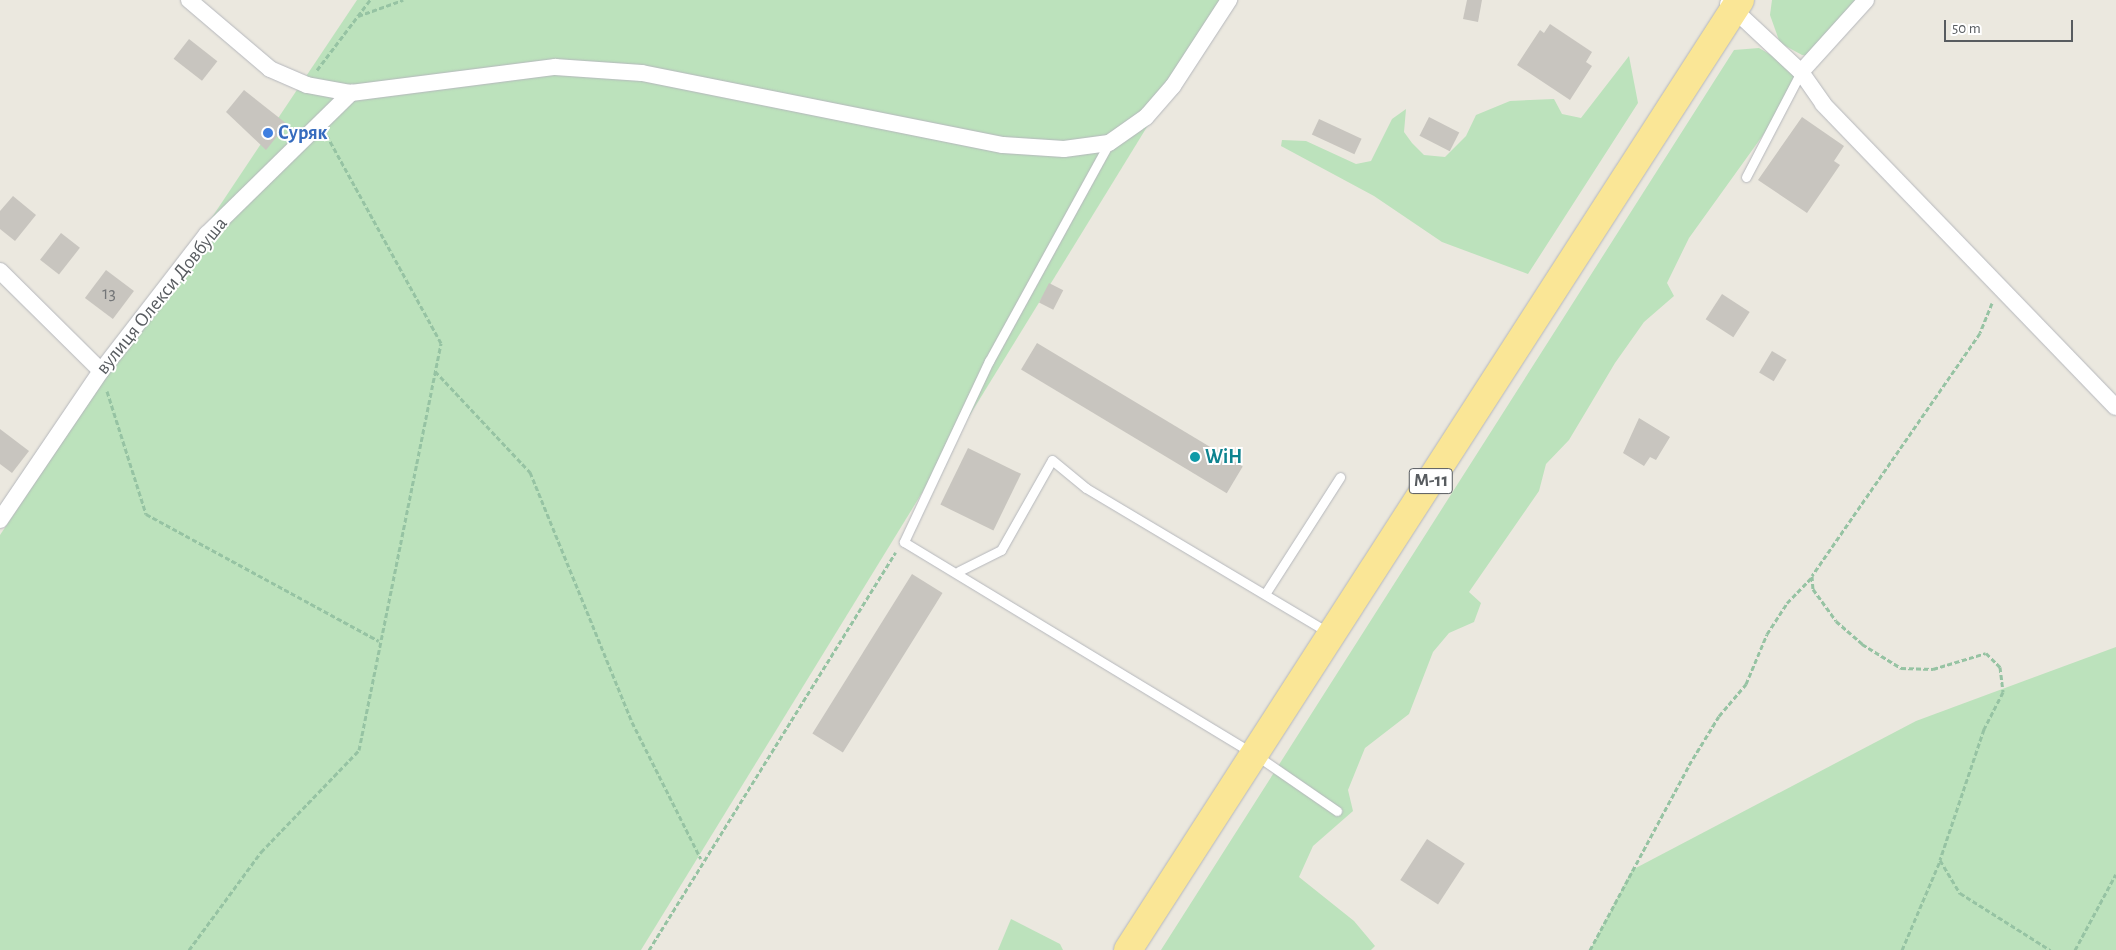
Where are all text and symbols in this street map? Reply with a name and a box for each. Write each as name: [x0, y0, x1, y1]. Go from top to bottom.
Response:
scale bar: [1946, 10, 2075, 42]
text: 50 m: [1952, 21, 1981, 36]
place label: Суряк: [278, 121, 327, 145]
marker: Суряк: [262, 127, 274, 139]
street label: вулиця Олекси Довбуша: [91, 212, 233, 380]
house number: 13: [102, 283, 116, 305]
place label: WiH: [1205, 445, 1242, 469]
marker: WiH: [1189, 451, 1201, 463]
road number: М-11: [1408, 464, 1454, 498]

